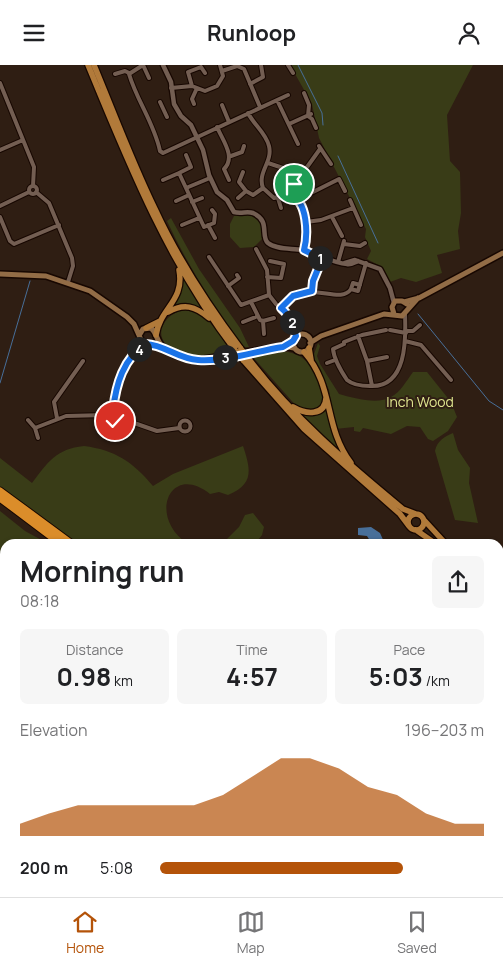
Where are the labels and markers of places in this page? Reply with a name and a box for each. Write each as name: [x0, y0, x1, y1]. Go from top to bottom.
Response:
pin: [273, 163, 315, 205]
pin: 1: [308, 245, 332, 271]
pin: 2: [280, 309, 304, 335]
pin: 4: [126, 337, 152, 361]
pin: 3: [212, 345, 238, 369]
pin: [94, 400, 136, 442]

